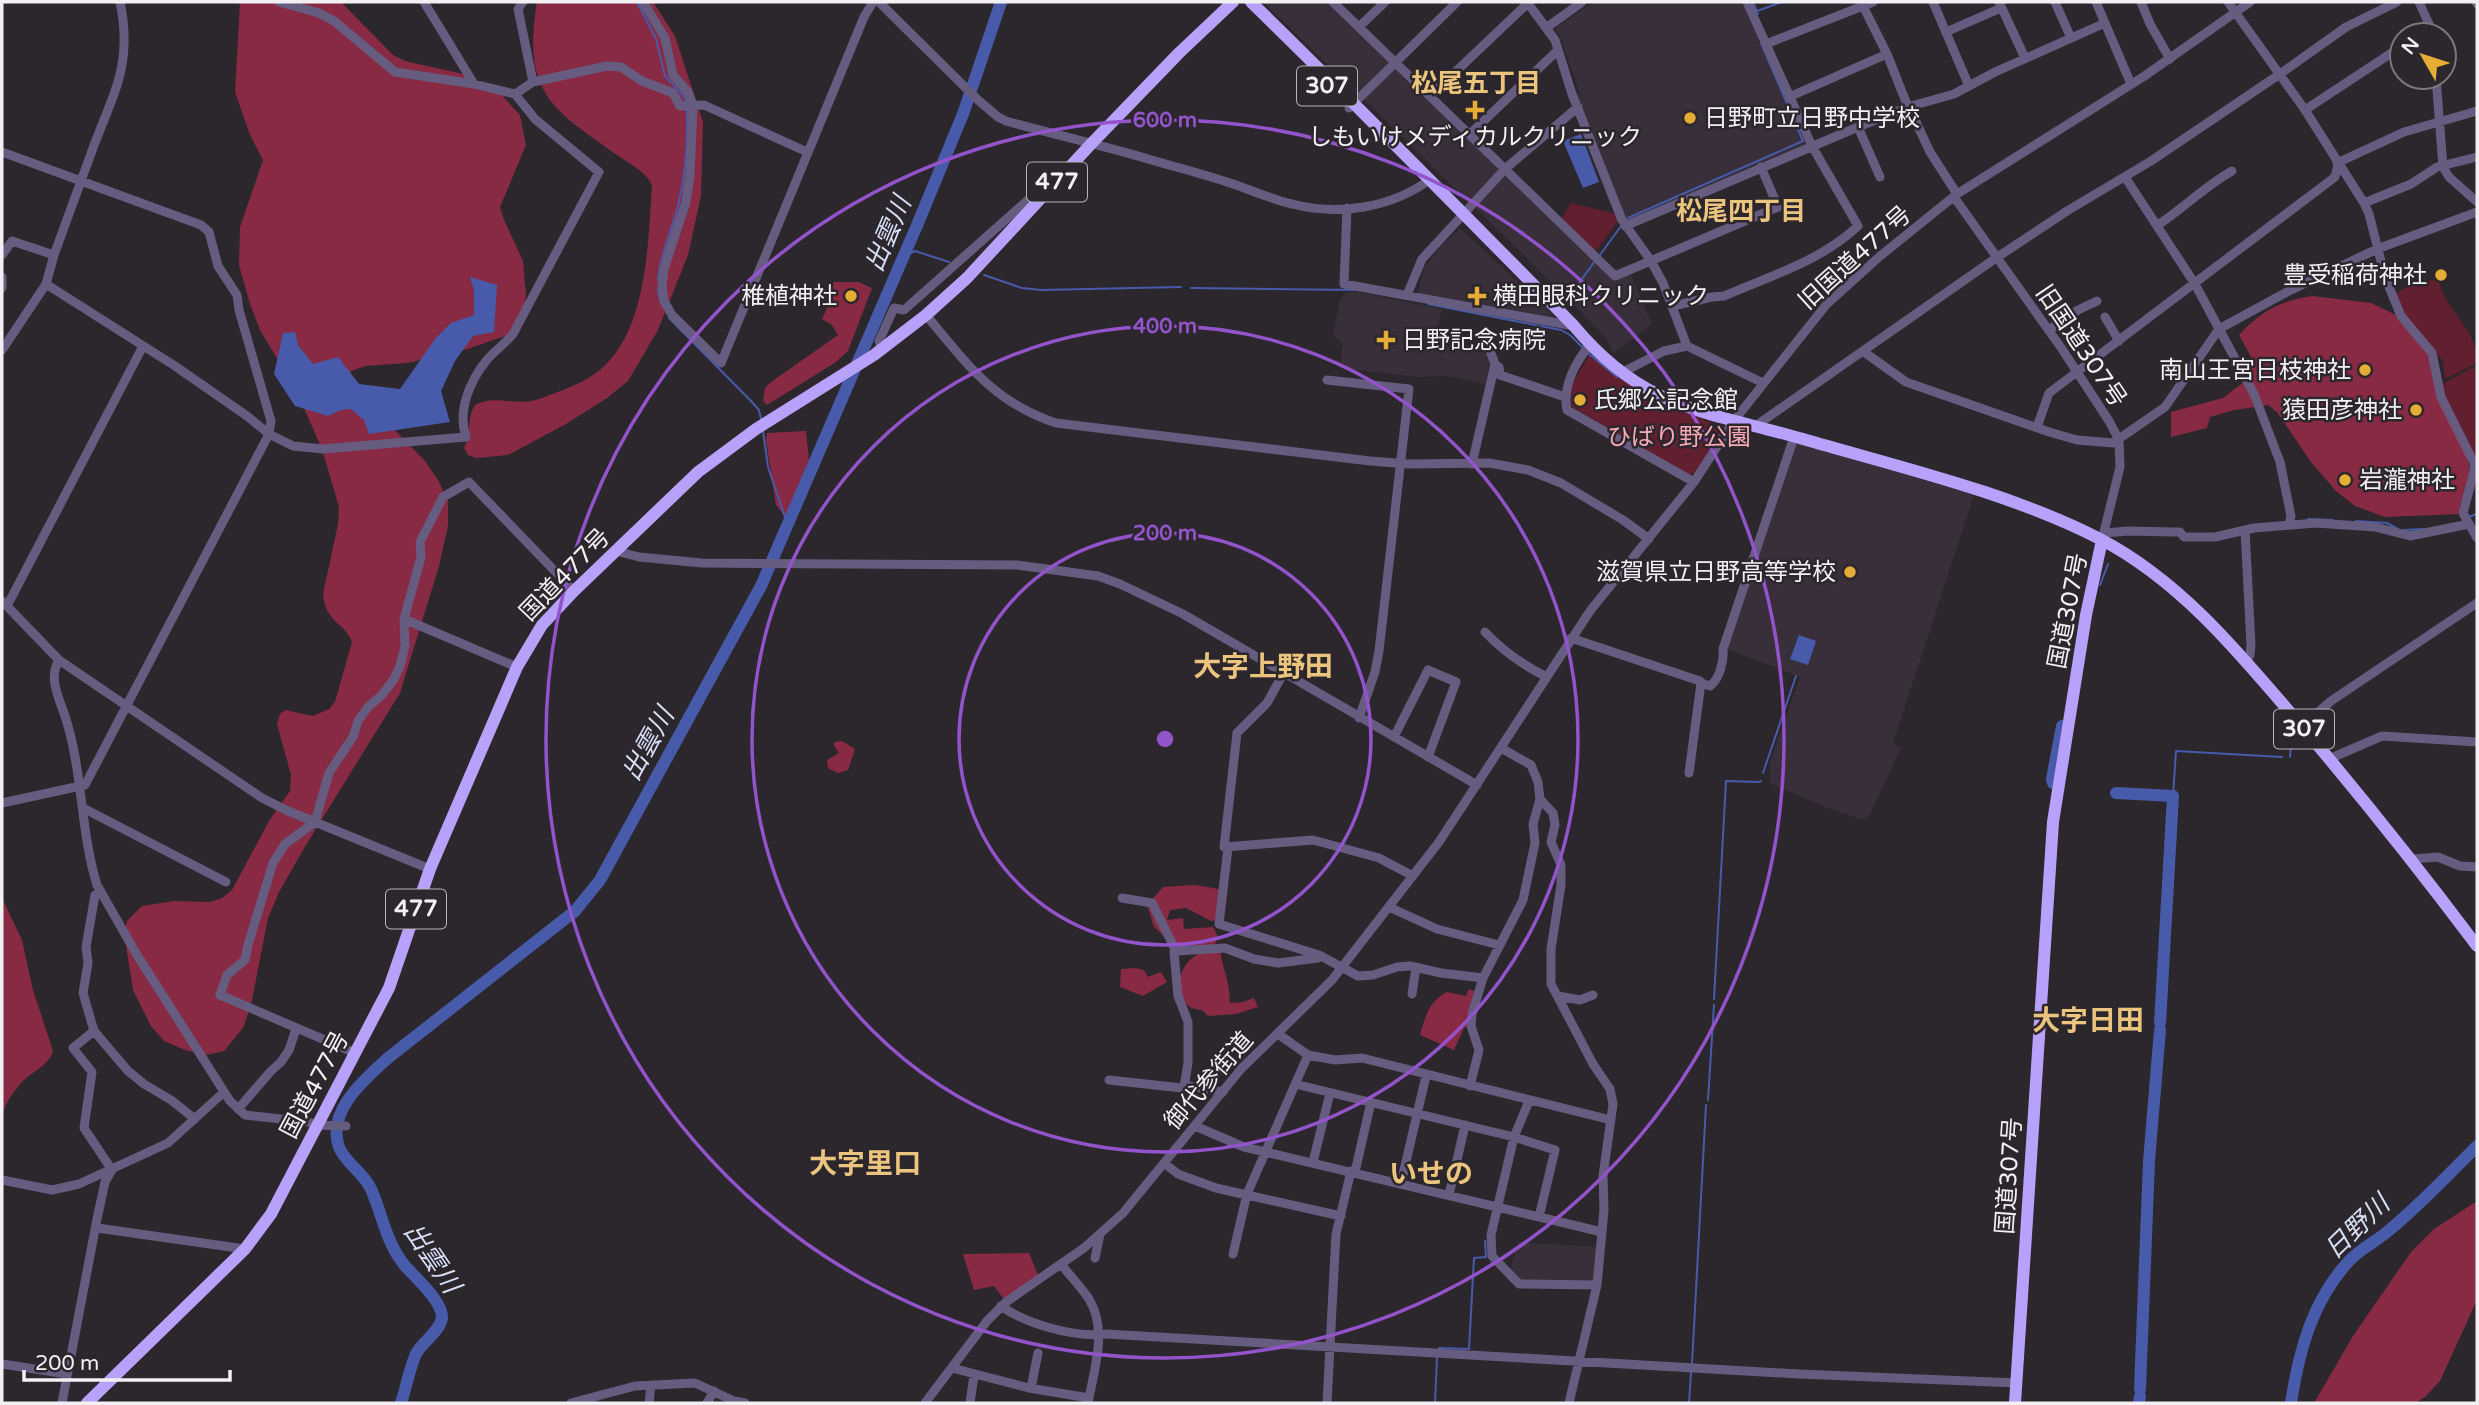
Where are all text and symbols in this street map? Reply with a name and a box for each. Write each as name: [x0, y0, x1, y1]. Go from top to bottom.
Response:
north arrow: [2388, 21, 2458, 91]
text: N: [2397, 33, 2424, 59]
road number: 307: [1297, 66, 1357, 106]
district label: 松尾五丁目: [1411, 68, 1541, 99]
marker: しもいけメディカルクリニック: [1465, 100, 1485, 120]
place label: 日野町立日野中学校: [1704, 104, 1920, 133]
text: 600 m: [1133, 108, 1197, 133]
marker: 日野町立日野中学校: [1682, 110, 1698, 126]
place label: しもいけメディカルクリニック: [1308, 123, 1642, 152]
road number: 477: [1027, 162, 1087, 202]
water label: 出雲川: [858, 189, 919, 276]
district label: 松尾四丁目: [1676, 196, 1806, 227]
street label: 旧国道477号: [1793, 200, 1917, 316]
place label: 豊受稲荷神社: [2283, 261, 2427, 290]
marker: 豊受稲荷神社: [2433, 267, 2449, 283]
street label: 旧国道307号: [2029, 279, 2133, 413]
place label: 椎植神社: [741, 282, 837, 311]
place label: 横田眼科クリニック: [1493, 282, 1709, 311]
marker: 横田眼科クリニック: [1467, 286, 1487, 306]
marker: 椎植神社: [843, 288, 859, 304]
text: 400 m: [1133, 314, 1197, 339]
place label: 日野記念病院: [1402, 326, 1546, 355]
marker: 日野記念病院: [1376, 330, 1396, 350]
place label: 南山王宮日枝神社: [2159, 356, 2351, 385]
marker: 南山王宮日枝神社: [2357, 362, 2373, 378]
place label: 氏郷公記念館: [1594, 386, 1738, 415]
marker: 氏郷公記念館: [1572, 392, 1588, 408]
place label: 猿田彦神社: [2282, 396, 2402, 425]
marker: 猿田彦神社: [2408, 402, 2424, 418]
park label: ひばり野公園: [1607, 423, 1751, 452]
place label: 岩瀧神社: [2359, 466, 2455, 495]
marker: 岩瀧神社: [2337, 472, 2353, 488]
text: 200 m: [1133, 521, 1197, 546]
street label: 国道477号: [514, 523, 616, 627]
street label: 国道307号: [2043, 551, 2093, 671]
place label: 滋賀県立日野高等学校: [1596, 558, 1836, 587]
marker: 滋賀県立日野高等学校: [1842, 564, 1858, 580]
district label: 大字上野田: [1193, 650, 1333, 684]
water label: 出雲川: [616, 700, 682, 786]
road number: 307: [2274, 709, 2334, 748]
centre of rings: [1153, 727, 1177, 751]
road number: 477: [386, 890, 446, 928]
district label: 大字日田: [2032, 1004, 2144, 1038]
street label: 国道477号: [275, 1026, 355, 1144]
street label: 御代参街道: [1159, 1026, 1259, 1136]
street label: 国道307号: [1990, 1117, 2028, 1235]
district label: 大字里口: [809, 1147, 921, 1181]
district label: いせの: [1389, 1157, 1473, 1191]
water label: 日野川: [2318, 1187, 2398, 1265]
water label: 出雲川: [397, 1217, 468, 1301]
scale bar: [24, 1338, 231, 1382]
text: 200 m: [35, 1351, 99, 1376]

